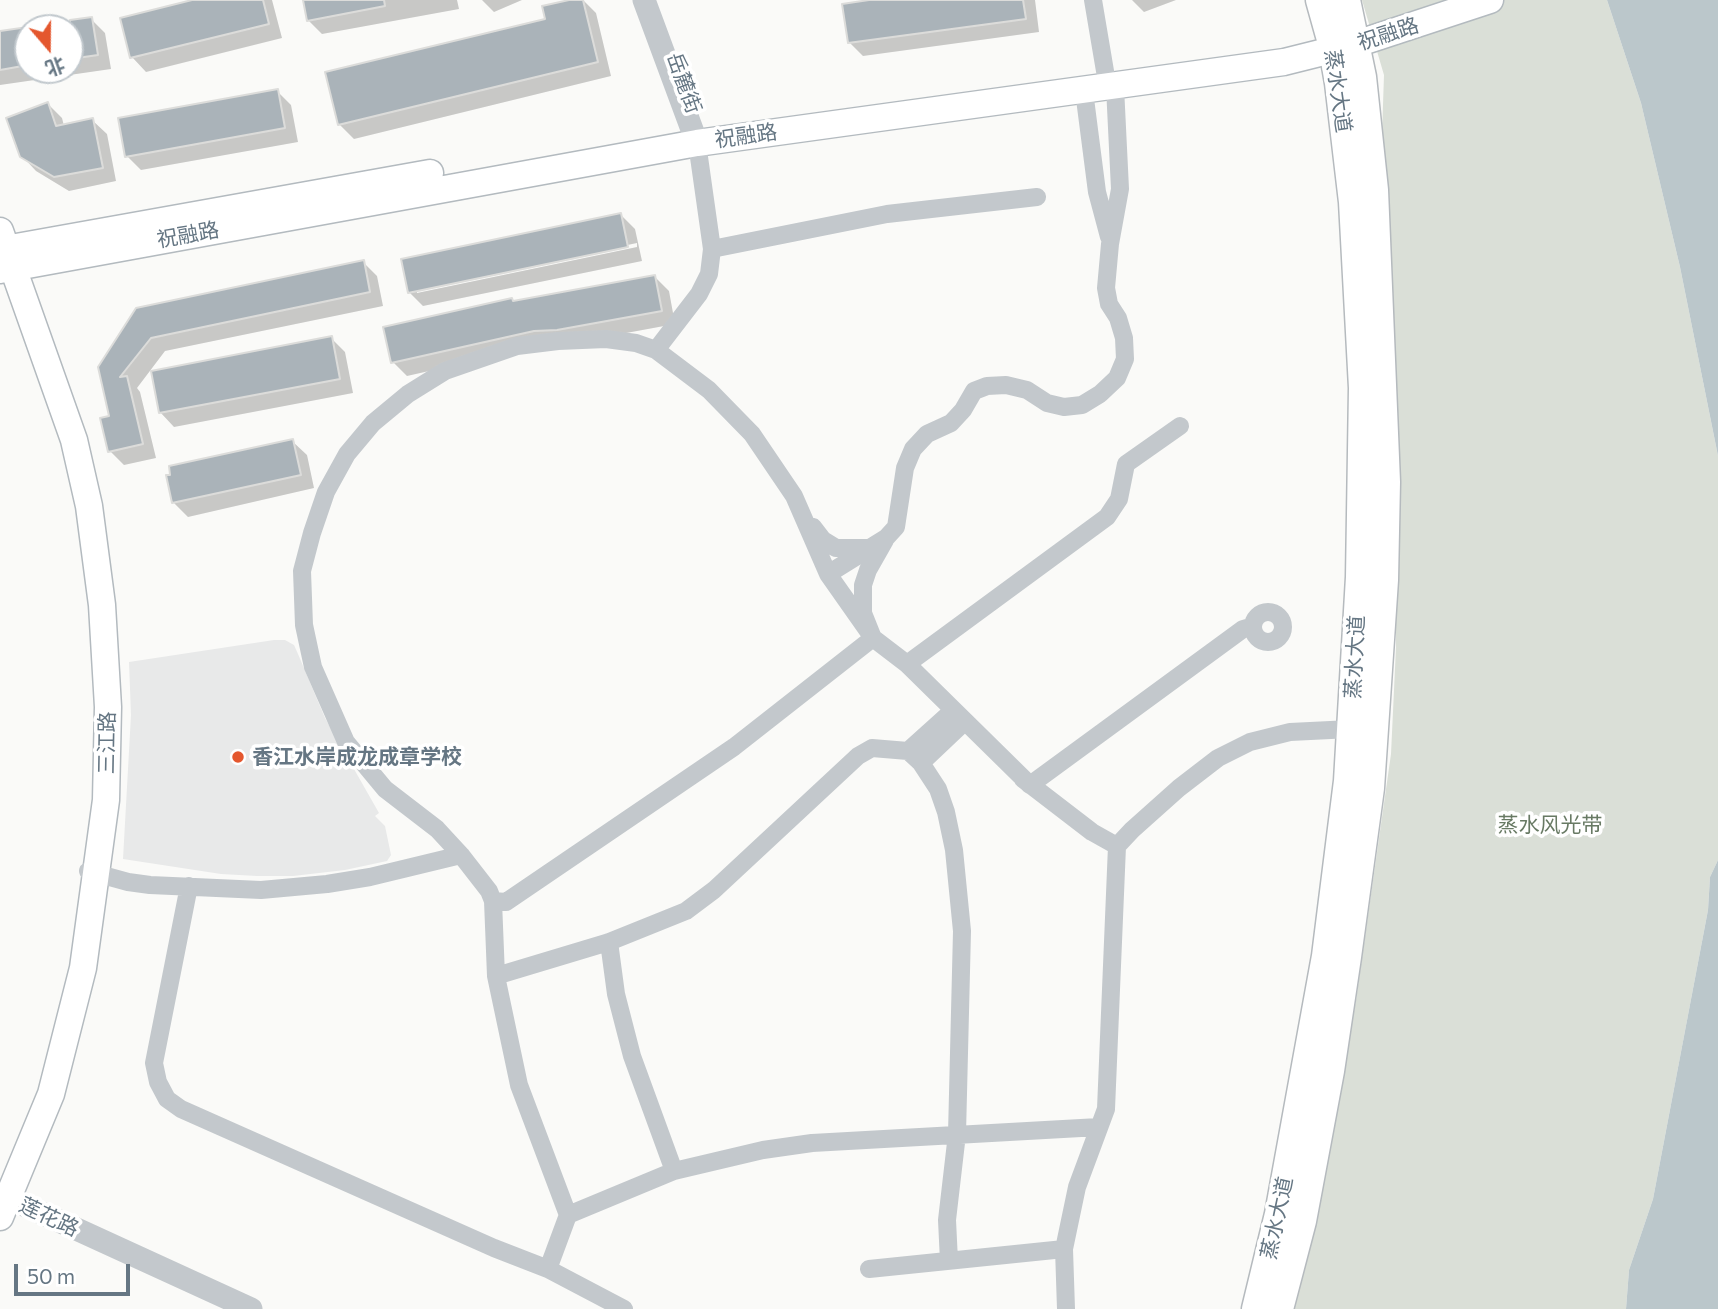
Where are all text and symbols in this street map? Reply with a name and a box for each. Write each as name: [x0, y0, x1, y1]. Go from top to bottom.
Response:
street label: 祝融路: [1354, 12, 1422, 56]
north arrow: [14, 14, 84, 84]
street label: 蒸水大道: [1320, 48, 1356, 134]
street label: 岳麓街: [661, 49, 707, 117]
text: 北: [43, 53, 69, 81]
street label: 祝融路: [713, 119, 779, 153]
street label: 祝融路: [155, 217, 221, 253]
street label: 蒸水大道: [1340, 614, 1370, 700]
street label: 三江路: [94, 711, 120, 775]
place label: 香江水岸成龙成章学校: [252, 744, 462, 770]
marker: 香江水岸成龙成章学校: [230, 749, 246, 765]
park label: 蒸水风光带: [1498, 812, 1602, 838]
street label: 蒸水大道: [1256, 1174, 1298, 1262]
street label: 莲花路: [15, 1192, 83, 1242]
scale bar: [18, 1250, 133, 1294]
text: 50 m: [27, 1263, 75, 1288]

